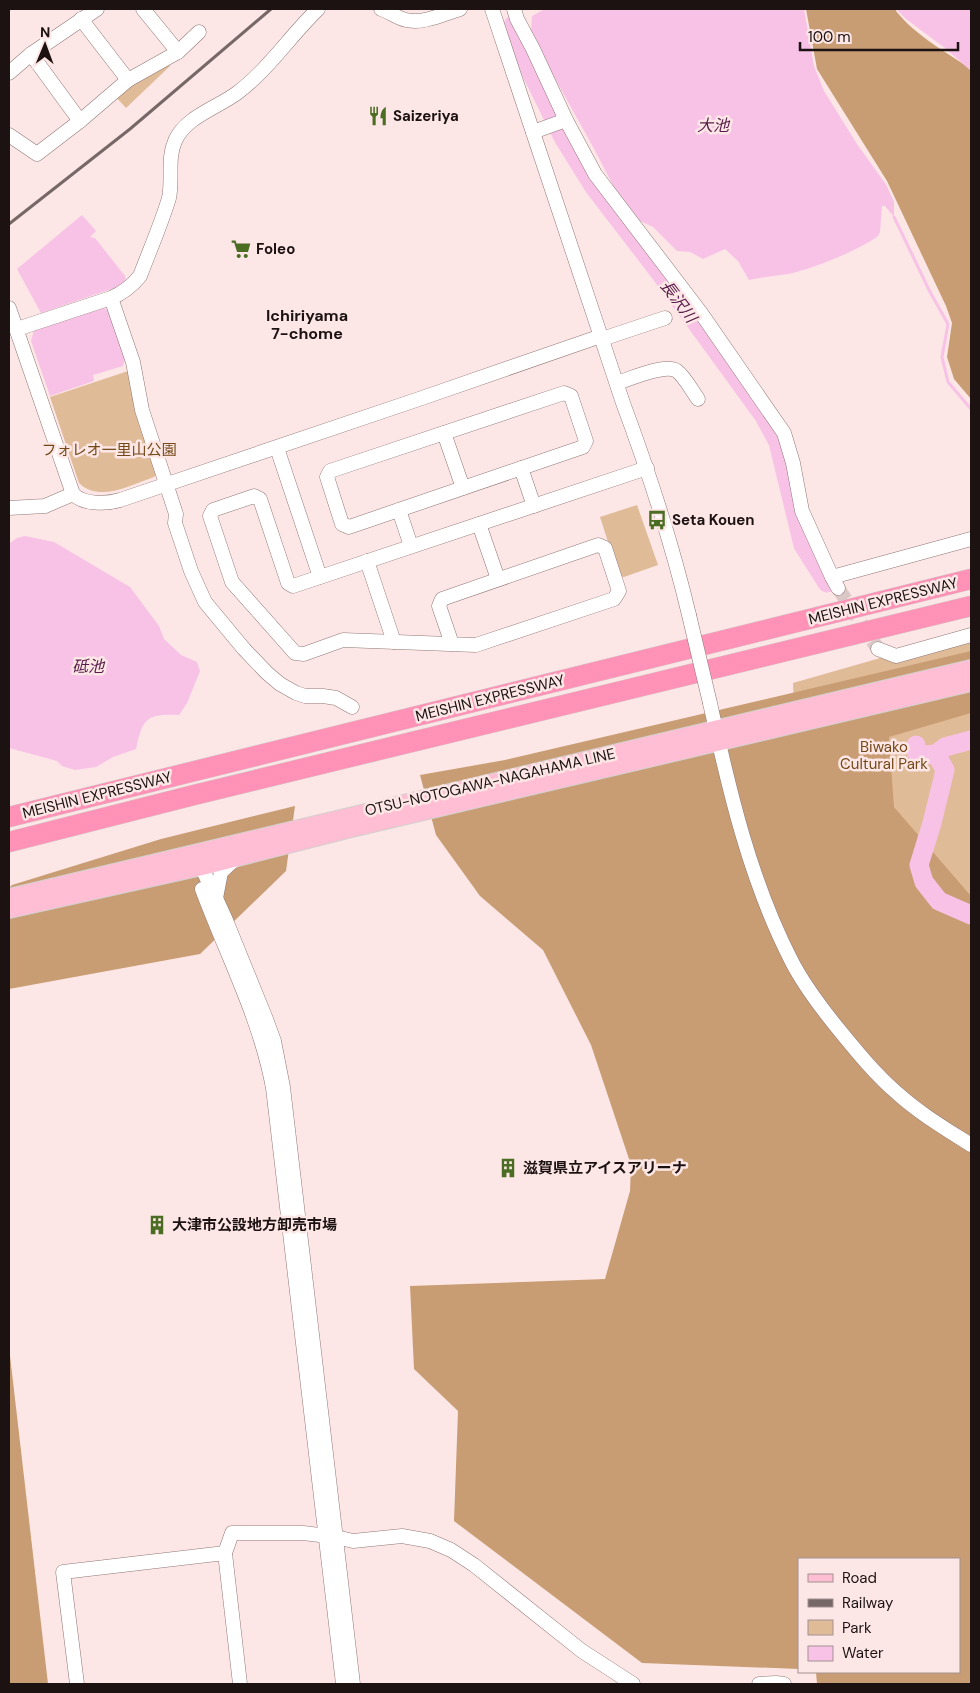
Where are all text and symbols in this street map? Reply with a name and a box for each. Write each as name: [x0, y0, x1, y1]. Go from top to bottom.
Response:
north arrow: [20, 20, 70, 70]
scale bar: [800, 20, 958, 52]
text: N: [40, 23, 50, 41]
text: 100 m: [808, 27, 851, 47]
restaurant icon: Saizeriya: [367, 105, 389, 127]
place label: Saizeriya: [393, 106, 459, 126]
water label: 大池: [697, 115, 731, 136]
supermarket icon: Foleo: [230, 238, 252, 260]
place label: Foleo: [256, 239, 295, 259]
water label: 長沢川: [656, 276, 703, 328]
district label: Ichiriyama 7-chome: [266, 305, 348, 344]
park label: フォレオ一里山公園: [41, 440, 177, 460]
bus stop icon: Seta Kouen: [646, 509, 668, 531]
place label: Seta Kouen: [672, 510, 755, 530]
street label: MEISHIN EXPRESSWAY: [806, 573, 960, 629]
water label: 砥池: [72, 656, 106, 677]
street label: MEISHIN EXPRESSWAY: [413, 670, 567, 726]
park label: Biwako Cultural Park: [840, 737, 928, 774]
street label: OTSU-NOTOGAWA-NAGAHAMA LINE: [363, 743, 617, 821]
street label: MEISHIN EXPRESSWAY: [20, 767, 174, 823]
building icon: 滋賀県立アイスアリーナ: [497, 1157, 519, 1179]
place label: 滋賀県立アイスアリーナ: [523, 1158, 687, 1178]
building icon: 大津市公設地方卸売市場: [146, 1214, 168, 1236]
place label: 大津市公設地方卸売市場: [172, 1215, 337, 1235]
legend: [798, 1558, 960, 1673]
text: Road: [842, 1568, 877, 1588]
text: Railway: [842, 1593, 894, 1613]
text: Park: [842, 1618, 872, 1638]
text: Water: [842, 1643, 884, 1663]

